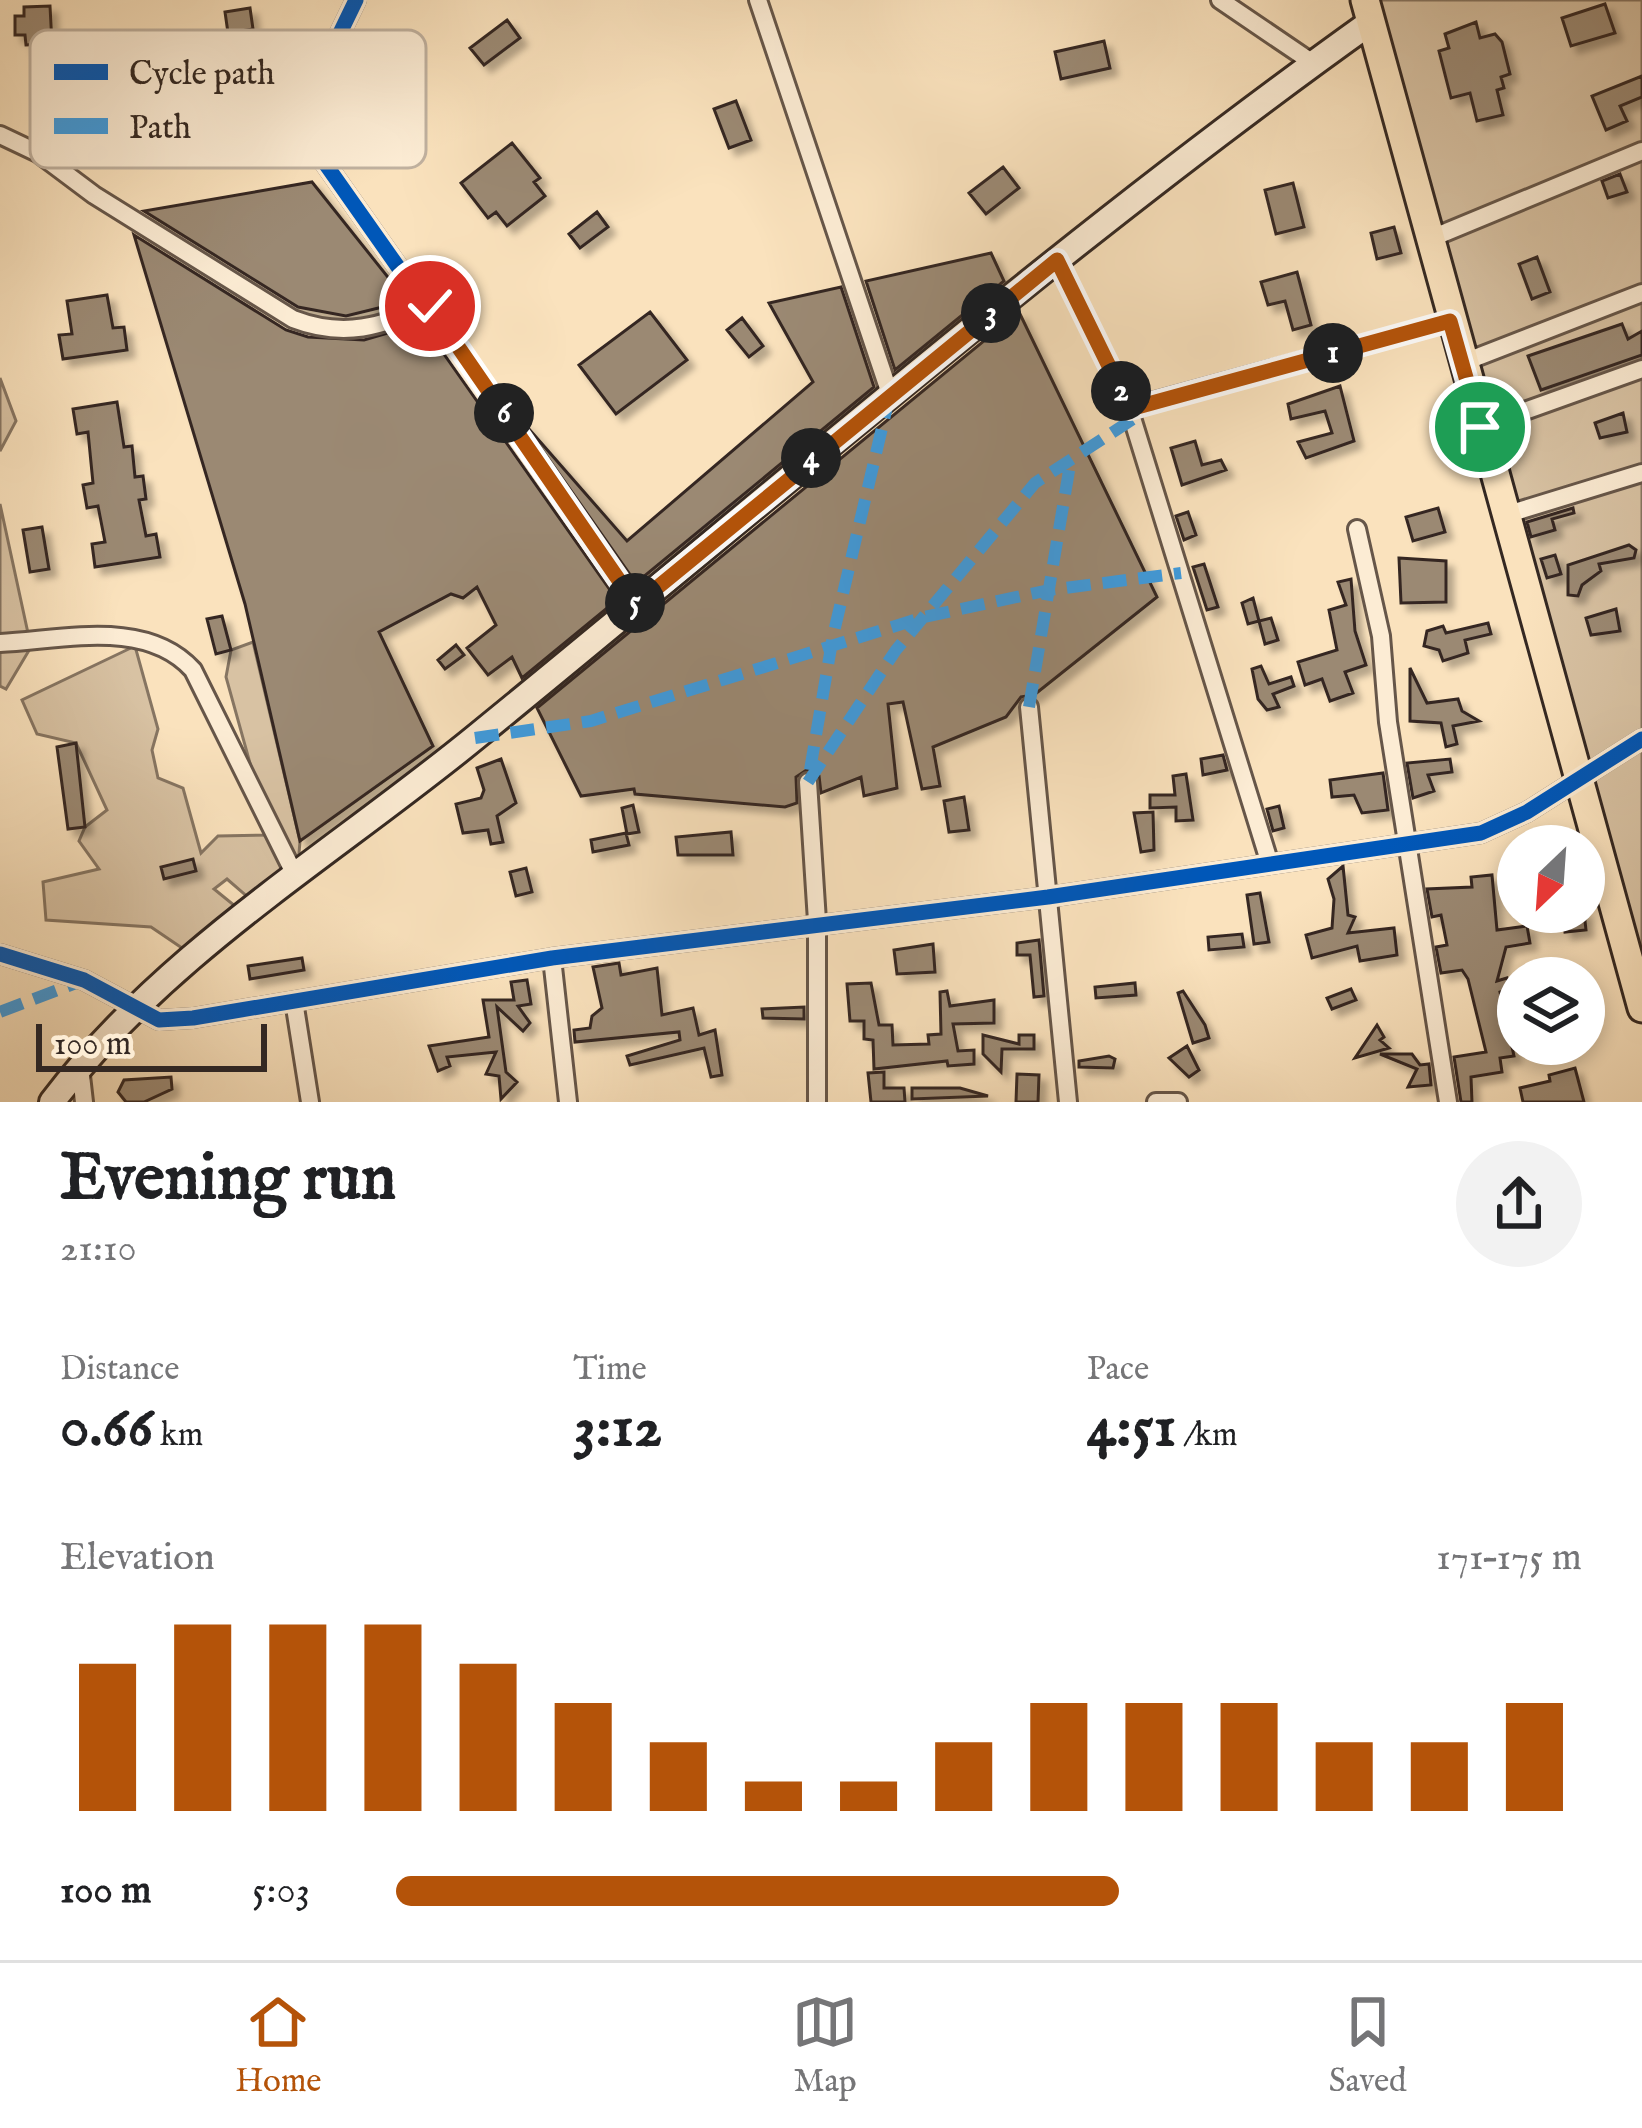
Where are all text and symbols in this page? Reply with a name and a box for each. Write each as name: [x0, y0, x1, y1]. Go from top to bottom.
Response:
legend: [30, 30, 426, 168]
text: Cycle path: [129, 54, 275, 96]
text: Path: [129, 108, 191, 150]
pin: [379, 255, 481, 357]
icon: check: [397, 273, 463, 339]
pin: 3: [961, 283, 1021, 343]
text: 3: [985, 292, 997, 334]
pin: 1: [1303, 323, 1363, 383]
text: 1: [1327, 332, 1339, 374]
pin: 2: [1091, 361, 1151, 421]
text: 2: [1113, 370, 1129, 412]
pin: [1429, 376, 1531, 478]
pin: 6: [474, 383, 534, 443]
text: 6: [497, 392, 511, 434]
icon: arrive: [1447, 394, 1513, 460]
pin: 4: [781, 428, 841, 488]
text: 4: [803, 437, 819, 479]
pin: 5: [605, 573, 665, 633]
text: 5: [629, 582, 641, 624]
north arrow: [1497, 825, 1605, 933]
map controls: [1497, 825, 1605, 1065]
button: layers: [1497, 957, 1605, 1065]
scale bar: [36, 1018, 267, 1071]
text: 100 m: [54, 1024, 131, 1066]
text: Evening run: [60, 1138, 396, 1222]
button: share: [1456, 1141, 1582, 1267]
text: 21:10: [60, 1225, 137, 1274]
text: Distance: [60, 1349, 179, 1391]
text: Time: [573, 1349, 647, 1391]
text: Pace: [1087, 1349, 1149, 1391]
text: 0.66: [60, 1391, 153, 1467]
text: 3:12: [573, 1391, 662, 1467]
text: 4:51: [1087, 1391, 1176, 1467]
text: km: [153, 1415, 203, 1457]
text: /km: [1176, 1415, 1238, 1457]
text: Elevation: [60, 1534, 215, 1583]
text: 171–175 m: [1436, 1534, 1582, 1583]
text: 100 m: [60, 1867, 151, 1916]
text: 5:03: [252, 1867, 310, 1916]
tab: Home: [235, 1989, 321, 2103]
tab: Map: [792, 1989, 858, 2103]
tab: Saved: [1329, 1989, 1407, 2103]

